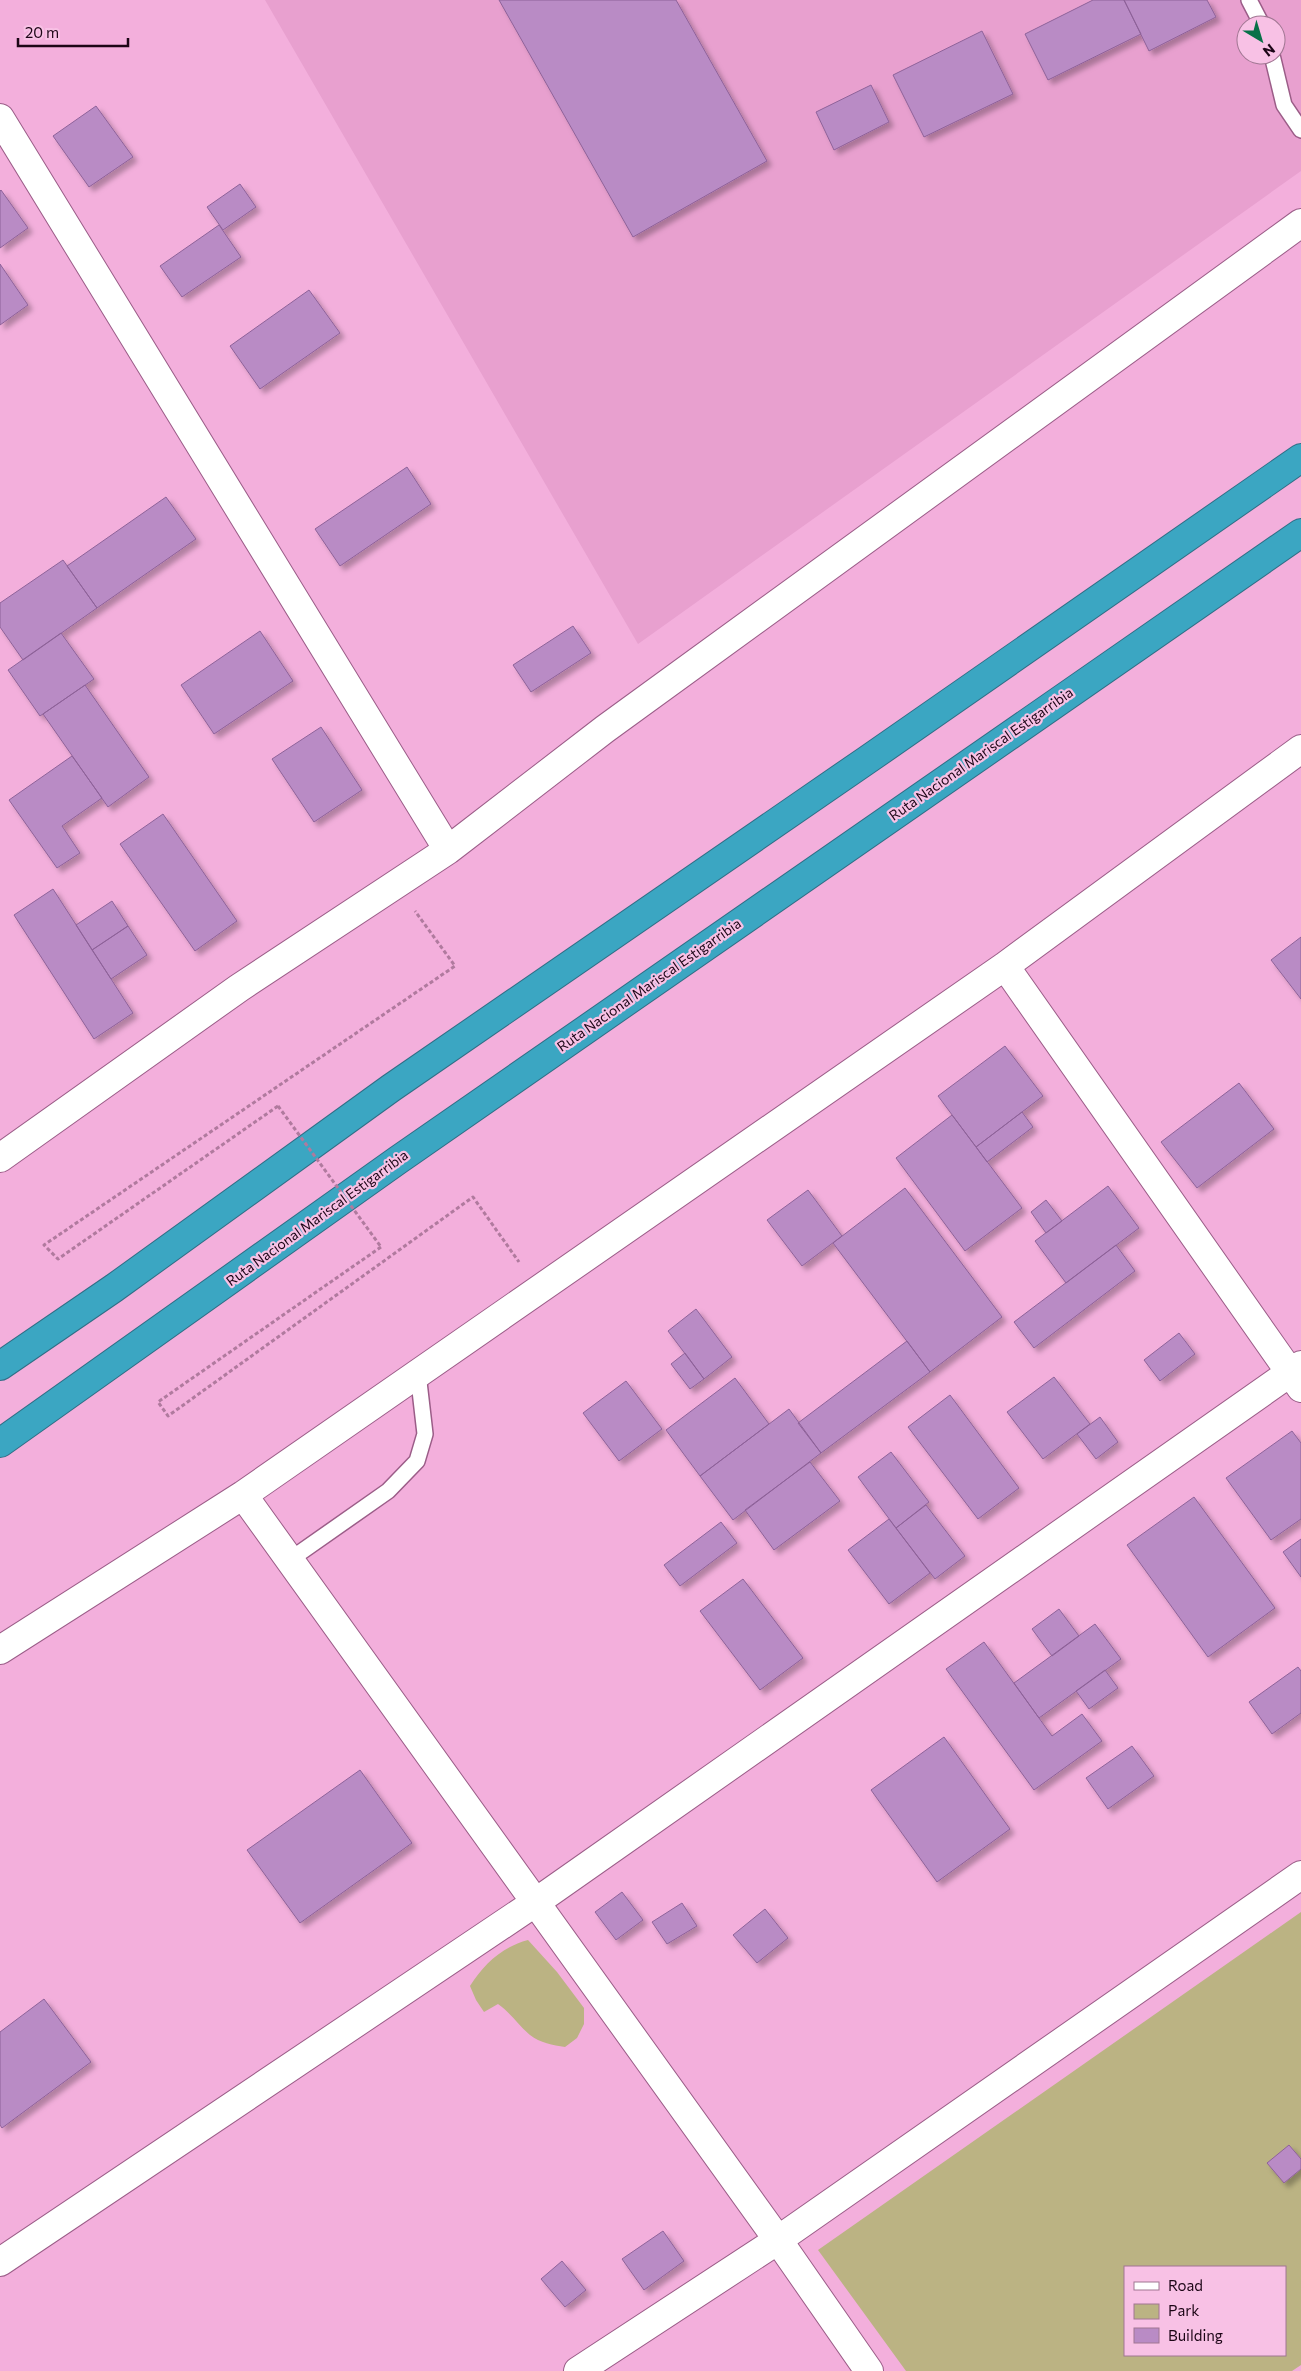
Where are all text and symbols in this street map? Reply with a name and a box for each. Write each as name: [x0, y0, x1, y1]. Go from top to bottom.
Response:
scale bar: [18, 15, 128, 47]
north arrow: [1236, 15, 1286, 65]
text: 20 m: [25, 23, 59, 41]
text: N: [1260, 41, 1279, 61]
street label: Ruta Nacional Mariscal Estigarribia: [885, 683, 1076, 824]
street label: Ruta Nacional Mariscal Estigarribia: [553, 914, 744, 1055]
street label: Ruta Nacional Mariscal Estigarribia: [222, 1146, 411, 1289]
legend: [1124, 2266, 1286, 2356]
text: Road: [1168, 2276, 1203, 2294]
text: Park: [1168, 2301, 1199, 2319]
text: Building: [1168, 2326, 1223, 2344]

